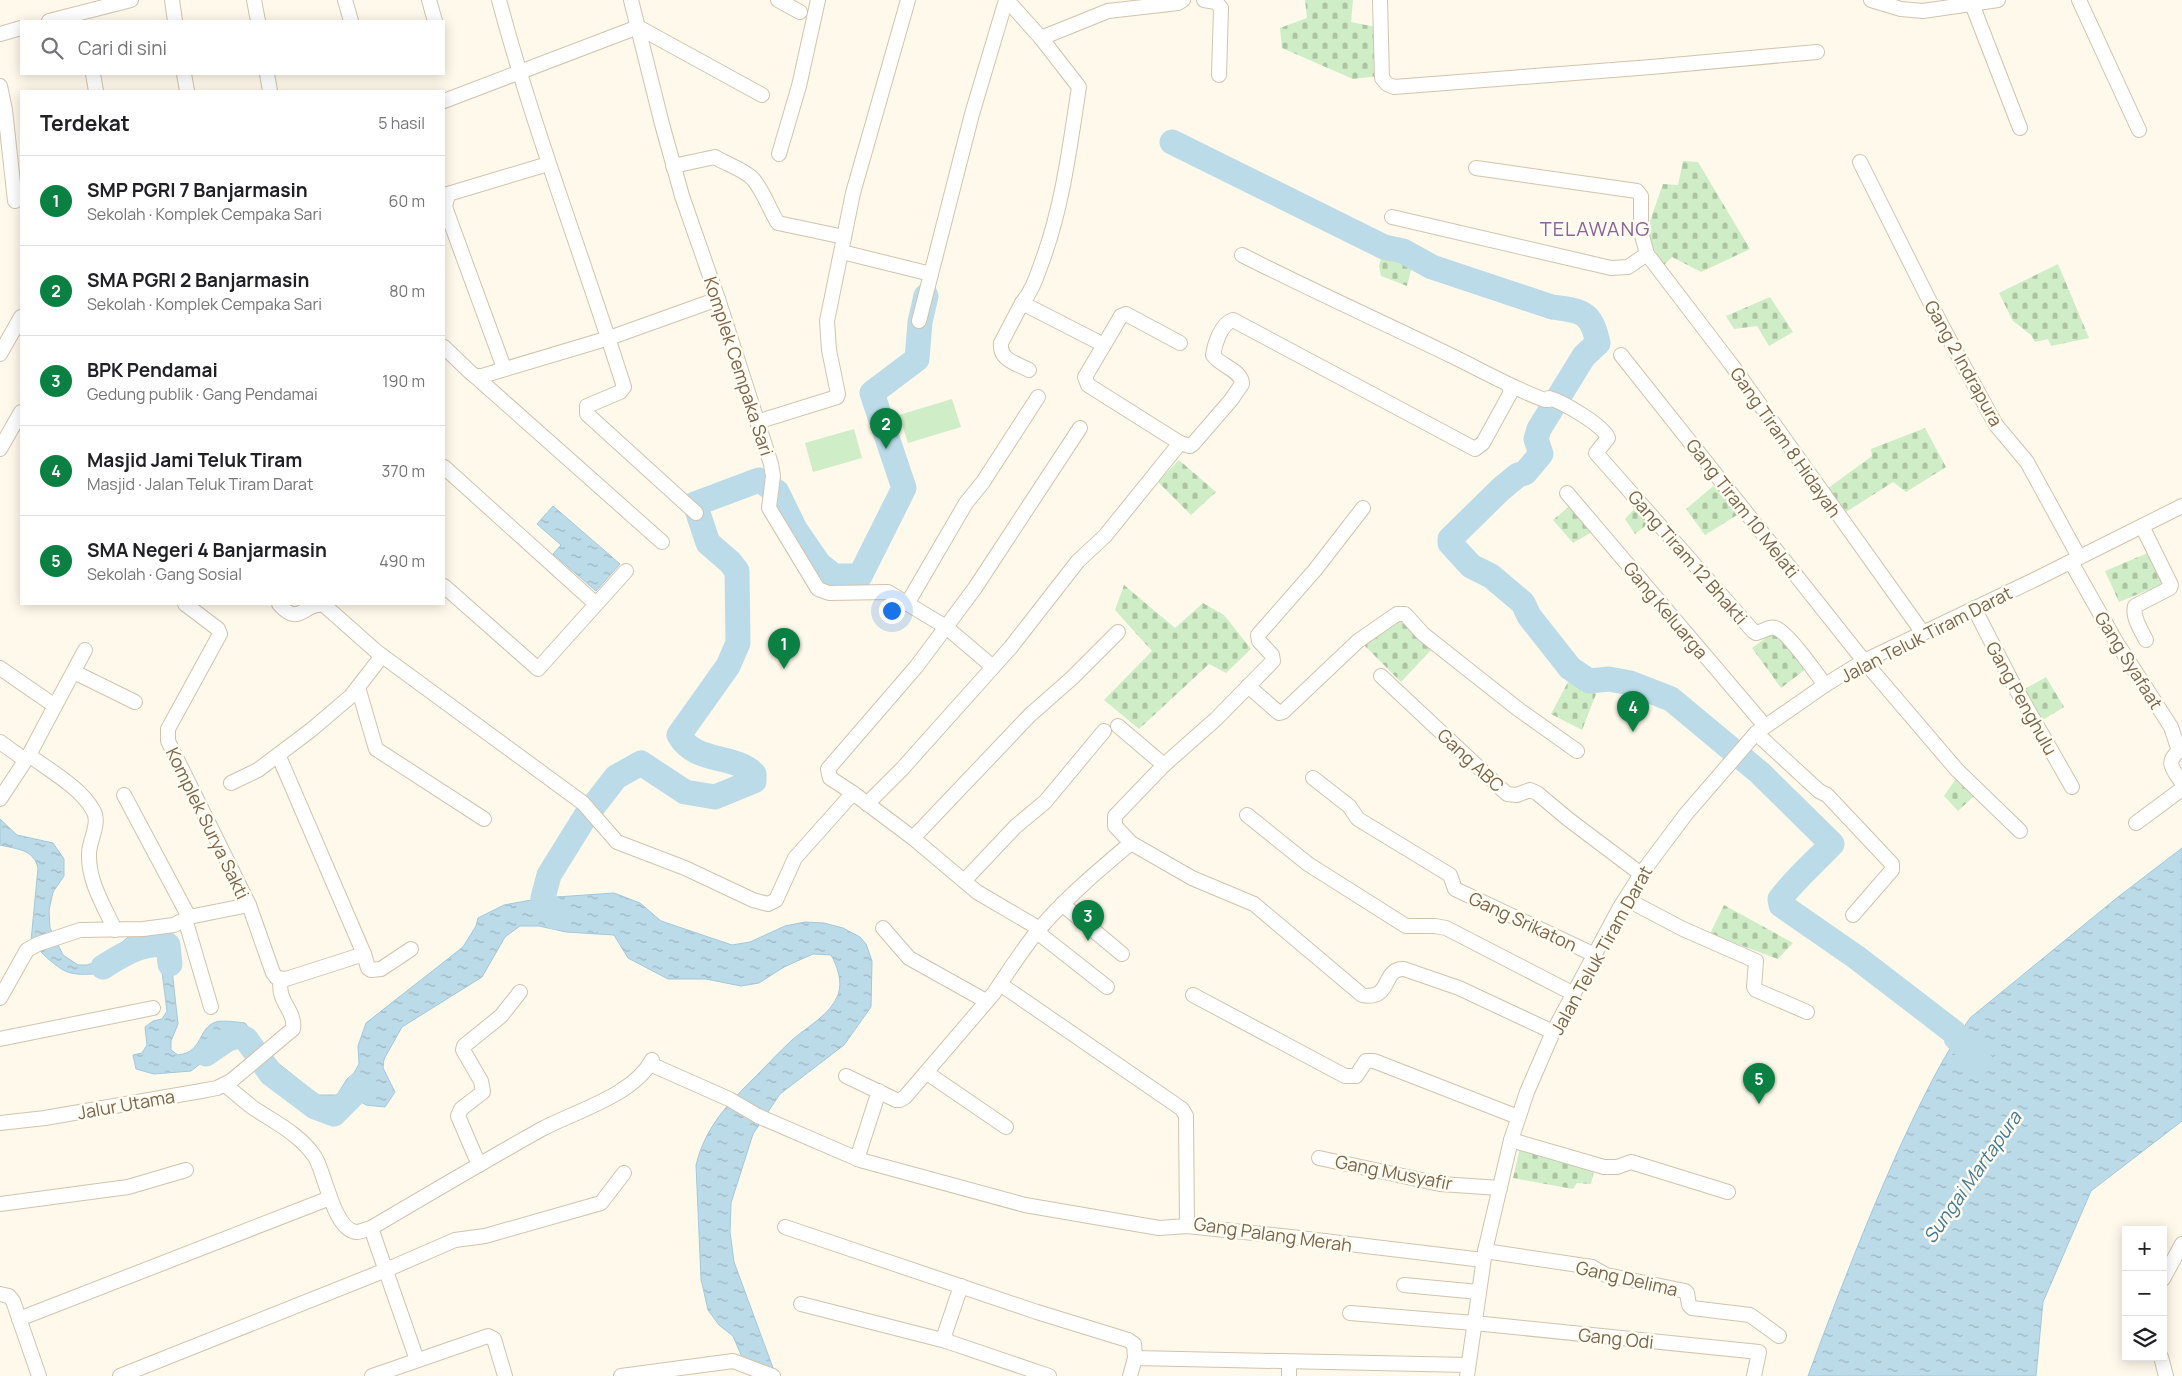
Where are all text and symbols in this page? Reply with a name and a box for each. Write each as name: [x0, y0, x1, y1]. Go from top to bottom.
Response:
search box: [20, 20, 445, 75]
icon: search: [38, 34, 66, 62]
text: Cari di sini: [78, 35, 167, 61]
text: Terdekat: [40, 109, 130, 137]
text: 5 hasil: [378, 112, 425, 134]
text: SMP PGRI 7 Banjarmasin: [87, 177, 308, 203]
text: 1: [52, 190, 60, 212]
text: 60 m: [389, 190, 425, 212]
text: Sekolah · Komplek Cempaka Sari: [87, 203, 322, 225]
district label: TELAWANG: [1540, 215, 1650, 242]
text: SMA PGRI 2 Banjarmasin: [87, 267, 309, 293]
street label: Komplek Cempaka Sari: [699, 273, 779, 459]
text: 2: [51, 280, 61, 302]
text: 80 m: [389, 280, 425, 302]
text: Sekolah · Komplek Cempaka Sari: [87, 293, 322, 315]
street label: Gang 2 Indrapura: [1919, 296, 2009, 430]
text: BPK Pendamai: [87, 357, 218, 383]
street label: Gang Tiram 8 Hidayah: [1725, 362, 1847, 522]
text: 3: [51, 370, 61, 392]
text: 190 m: [382, 370, 425, 392]
text: Gedung publik · Gang Pendamai: [87, 383, 318, 405]
pin: 2: [870, 408, 902, 449]
street label: Gang Tiram 10 Melati: [1681, 433, 1805, 583]
text: Masjid Jami Teluk Tiram: [87, 447, 302, 473]
text: 4: [51, 460, 61, 482]
text: 370 m: [382, 460, 425, 482]
text: Masjid · Jalan Teluk Tiram Darat: [87, 473, 313, 495]
street label: Gang Tiram 12 Bhakti: [1623, 485, 1753, 629]
text: SMA Negeri 4 Banjarmasin: [87, 537, 327, 563]
text: 5: [51, 550, 61, 572]
text: 490 m: [379, 550, 425, 572]
street label: Gang Keluarga: [1618, 556, 1714, 664]
text: Sekolah · Gang Sosial: [87, 563, 242, 585]
street label: Jalan Teluk Tiram Darat: [1836, 580, 2016, 688]
your location: [879, 598, 905, 624]
street label: Gang Syafaat: [2089, 607, 2169, 713]
pin: 1: [768, 628, 800, 669]
street label: Gang Penghulu: [1981, 637, 2063, 759]
pin: 4: [1617, 691, 1649, 732]
street label: Gang ABC: [1432, 723, 1510, 797]
street label: Komplek Surya Sakti: [161, 743, 255, 903]
street label: Jalan Teluk Tiram Darat: [1545, 861, 1657, 1039]
street label: Gang Srikaton: [1465, 885, 1581, 957]
pin: 3: [1072, 900, 1104, 941]
pin: 5: [1743, 1063, 1775, 1104]
street label: Jalur Utama: [75, 1084, 177, 1124]
water label: Sungai Martapura: [1917, 1105, 2028, 1248]
street label: Gang Musyafir: [1333, 1149, 1455, 1195]
street label: Gang Palang Merah: [1192, 1211, 1354, 1257]
map controls: [2122, 1226, 2167, 1361]
button: +: [2122, 1226, 2167, 1271]
street label: Gang Delima: [1574, 1255, 1680, 1301]
button: −: [2122, 1271, 2167, 1316]
button: layers: [2122, 1316, 2167, 1361]
street label: Gang Odi: [1577, 1322, 1655, 1354]

